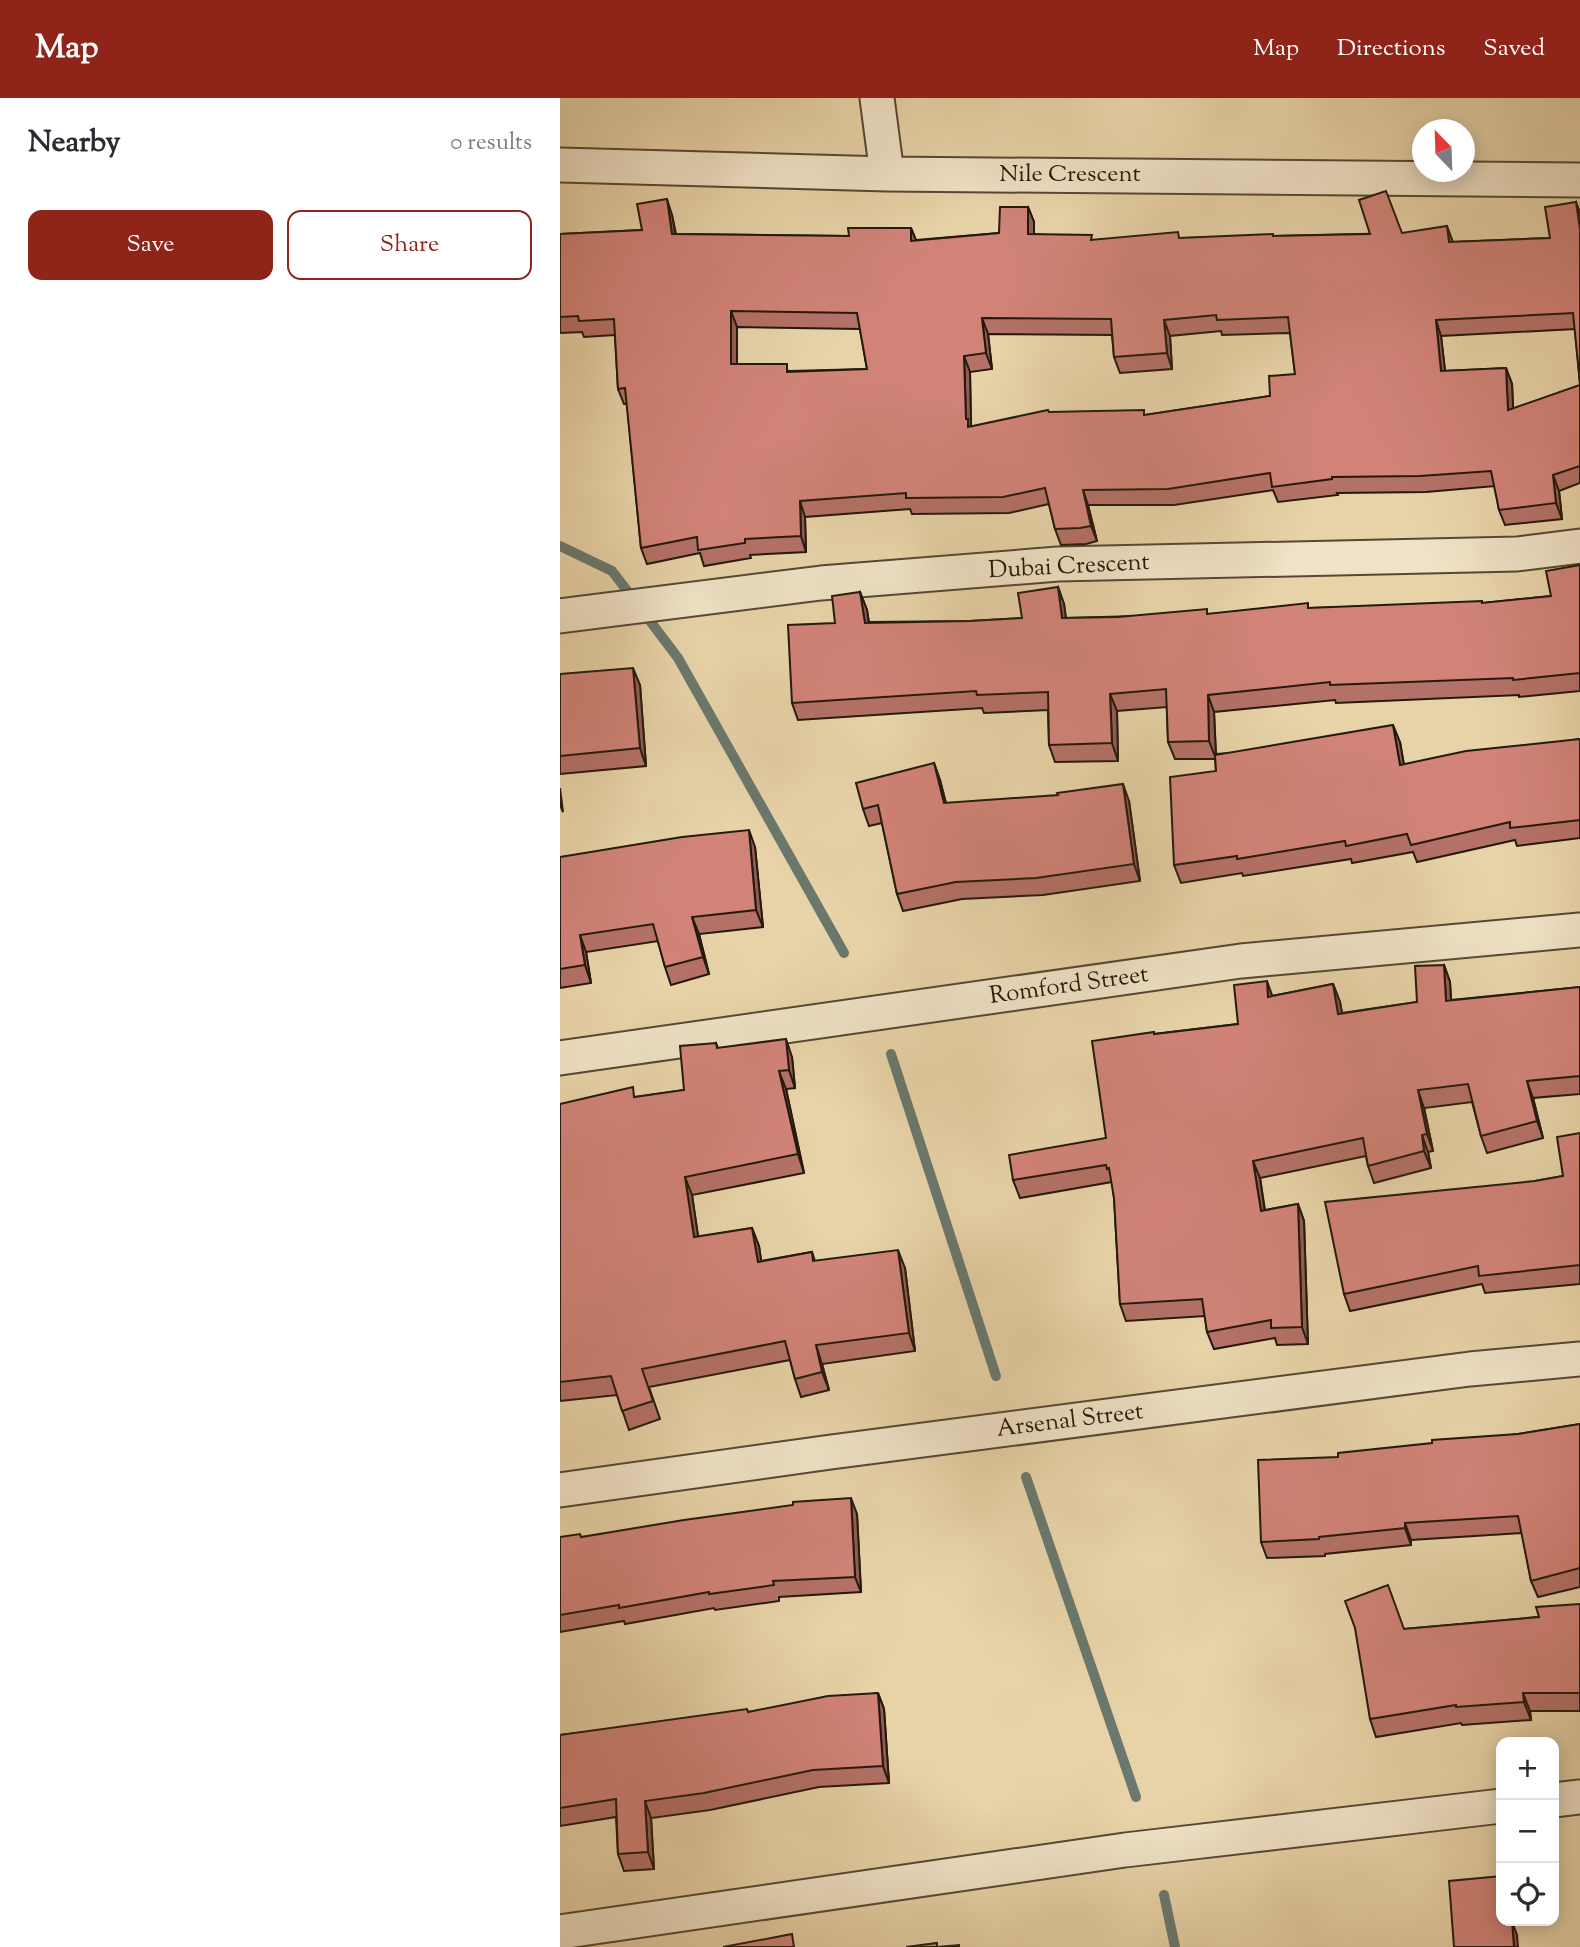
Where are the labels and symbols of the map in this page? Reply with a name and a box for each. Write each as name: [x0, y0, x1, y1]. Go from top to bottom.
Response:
north arrow: [1412, 119, 1475, 182]
street label: Nile Crescent: [999, 158, 1141, 192]
street label: Dubai Crescent: [987, 546, 1151, 588]
street label: Romford Street: [987, 958, 1151, 1014]
street label: Arsenal Street: [995, 1395, 1145, 1447]

